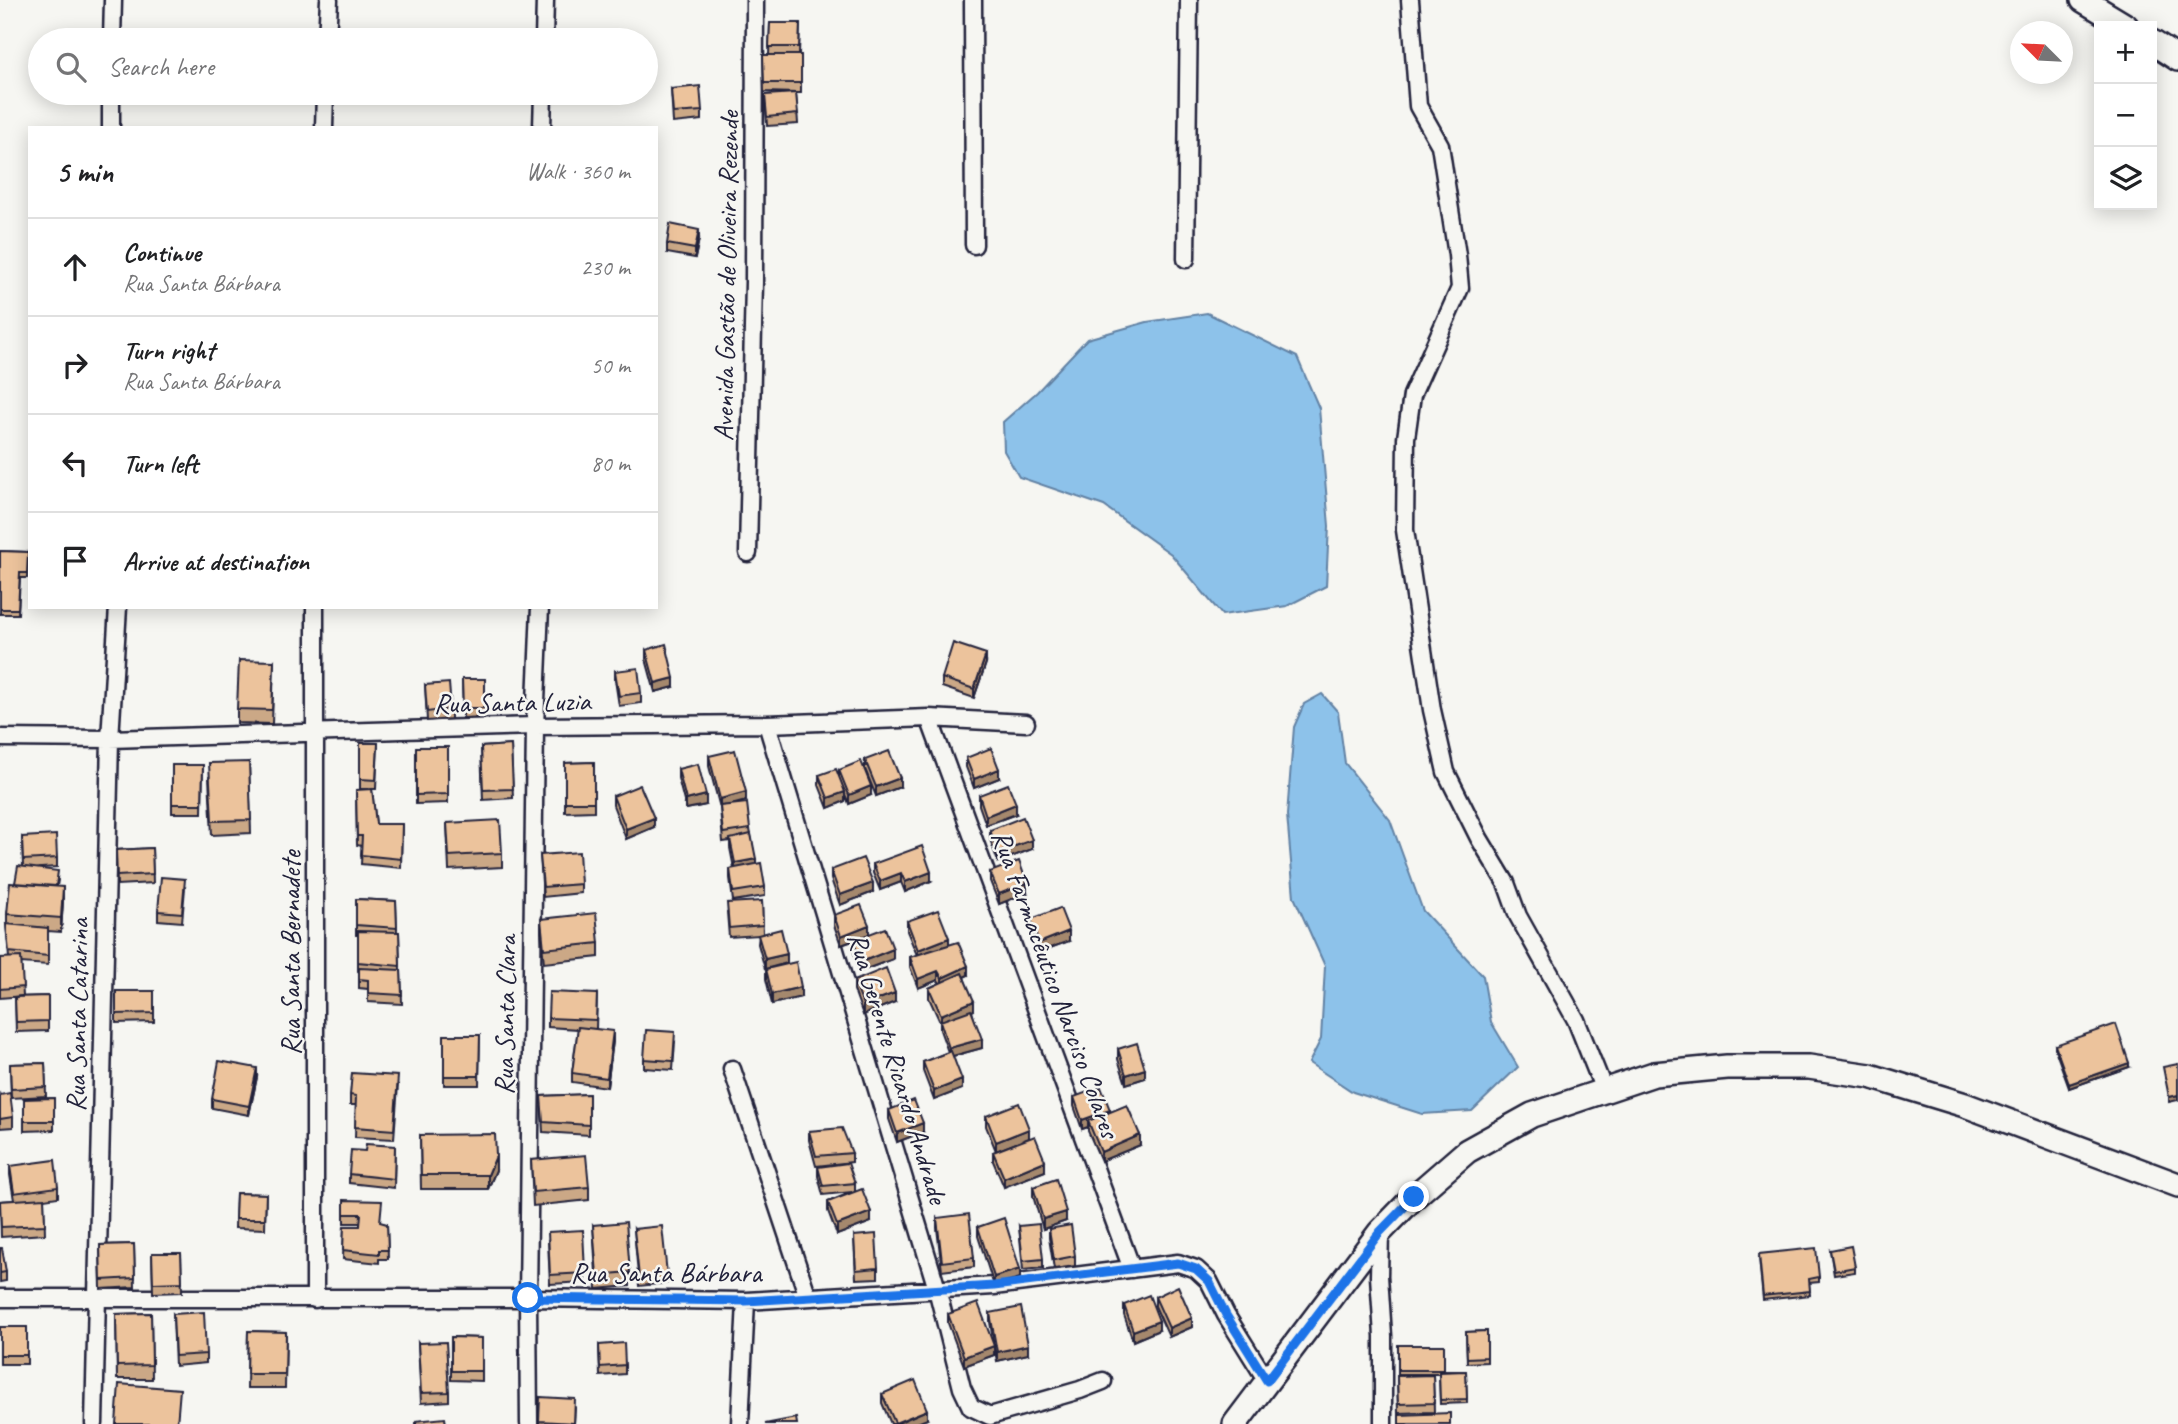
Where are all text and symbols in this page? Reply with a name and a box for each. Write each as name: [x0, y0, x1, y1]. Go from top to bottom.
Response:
north arrow: [2010, 21, 2073, 84]
map controls: [2094, 21, 2157, 210]
button: +: [2094, 21, 2157, 84]
search box: [28, 28, 658, 105]
icon: search: [52, 48, 90, 86]
text: Search here: [108, 50, 214, 83]
button: −: [2094, 84, 2157, 147]
street label: Avenida Gastão de Oliveira Rezende: [706, 109, 746, 441]
button: layers: [2094, 147, 2157, 210]
text: 5 min: [56, 153, 113, 191]
text: Walk · 360 m: [526, 157, 630, 186]
text: Continue: [123, 236, 201, 269]
icon: ahead: [56, 248, 94, 286]
text: 230 m: [581, 253, 630, 282]
text: Rua Santa Bárbara: [123, 269, 280, 298]
text: Turn right: [123, 334, 214, 367]
icon: right: [56, 346, 94, 384]
text: 50 m: [591, 351, 630, 380]
text: Rua Santa Bárbara: [123, 367, 280, 396]
icon: left: [56, 444, 94, 482]
text: Turn left: [123, 447, 198, 480]
text: 80 m: [591, 449, 630, 478]
icon: arrive: [56, 542, 94, 580]
text: Arrive at destination: [123, 545, 309, 578]
street label: Rua Santa Luzia: [433, 683, 593, 721]
street label: Rua Farmacêutico Narciso Colares: [984, 825, 1129, 1145]
street label: Rua Santa Bernadete: [273, 849, 308, 1055]
street label: Rua Santa Catarina: [58, 916, 96, 1112]
street label: Rua Gerente Ricardo Andrade: [840, 928, 956, 1210]
street label: Rua Santa Clara: [486, 932, 524, 1095]
route end: [1398, 1181, 1429, 1212]
street label: Rua Santa Bárbara: [571, 1255, 763, 1290]
route start: [512, 1282, 543, 1313]

